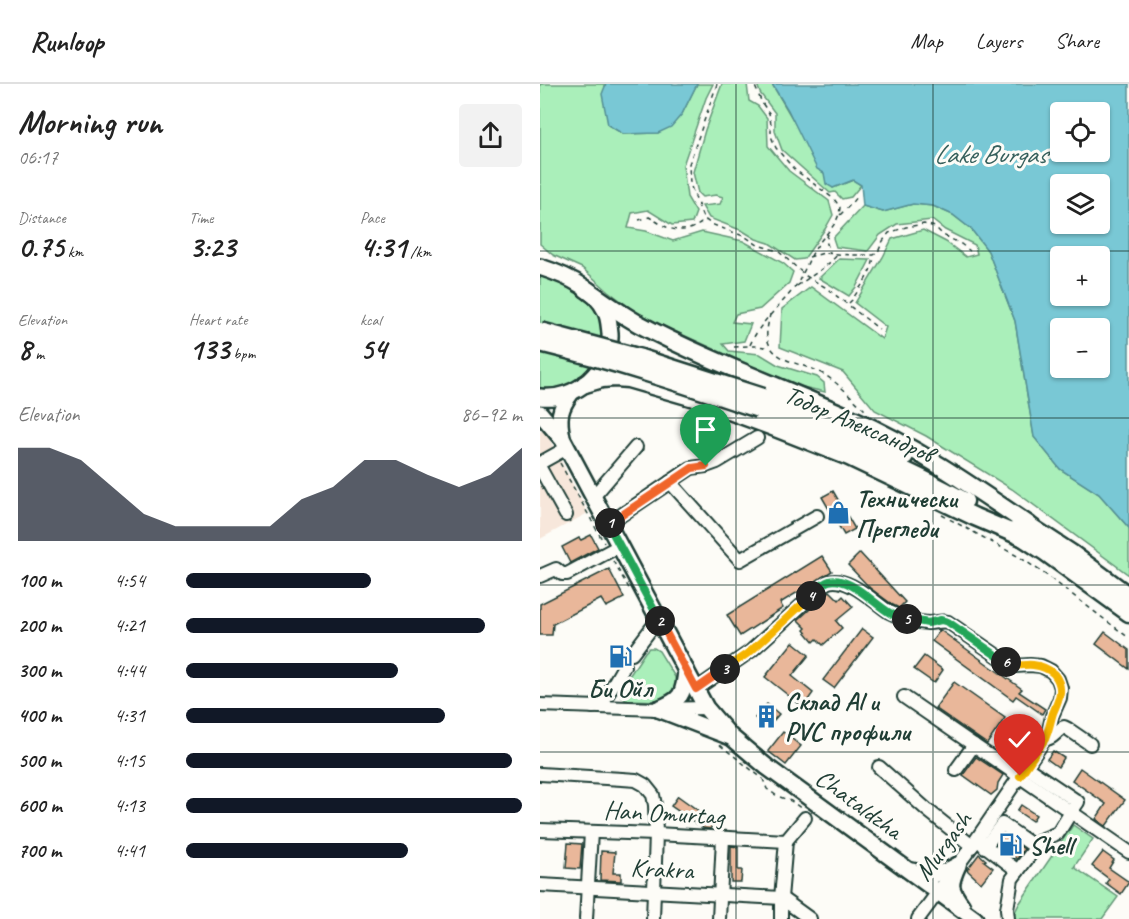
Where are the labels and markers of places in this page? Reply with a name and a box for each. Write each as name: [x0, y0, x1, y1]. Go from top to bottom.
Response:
pin: [680, 404, 731, 466]
place label: Технически Прегледи: [856, 482, 959, 545]
shop icon: Технически Прегледи: [825, 500, 851, 526]
pin: 1: [595, 508, 625, 538]
pin: 4: [796, 581, 826, 611]
pin: 5: [892, 604, 922, 634]
pin: 2: [645, 606, 675, 636]
fuel station icon: Би Ойл: [607, 644, 633, 670]
pin: 6: [991, 647, 1021, 677]
pin: 3: [710, 654, 740, 684]
place label: Би Ойл: [588, 672, 654, 705]
place label: Склад Al и PVC профили: [785, 685, 913, 748]
building icon: Склад Al и PVC профили: [754, 703, 780, 729]
pin: [994, 714, 1045, 776]
place label: Shell: [1029, 829, 1078, 862]
fuel station icon: Shell: [998, 832, 1024, 858]

